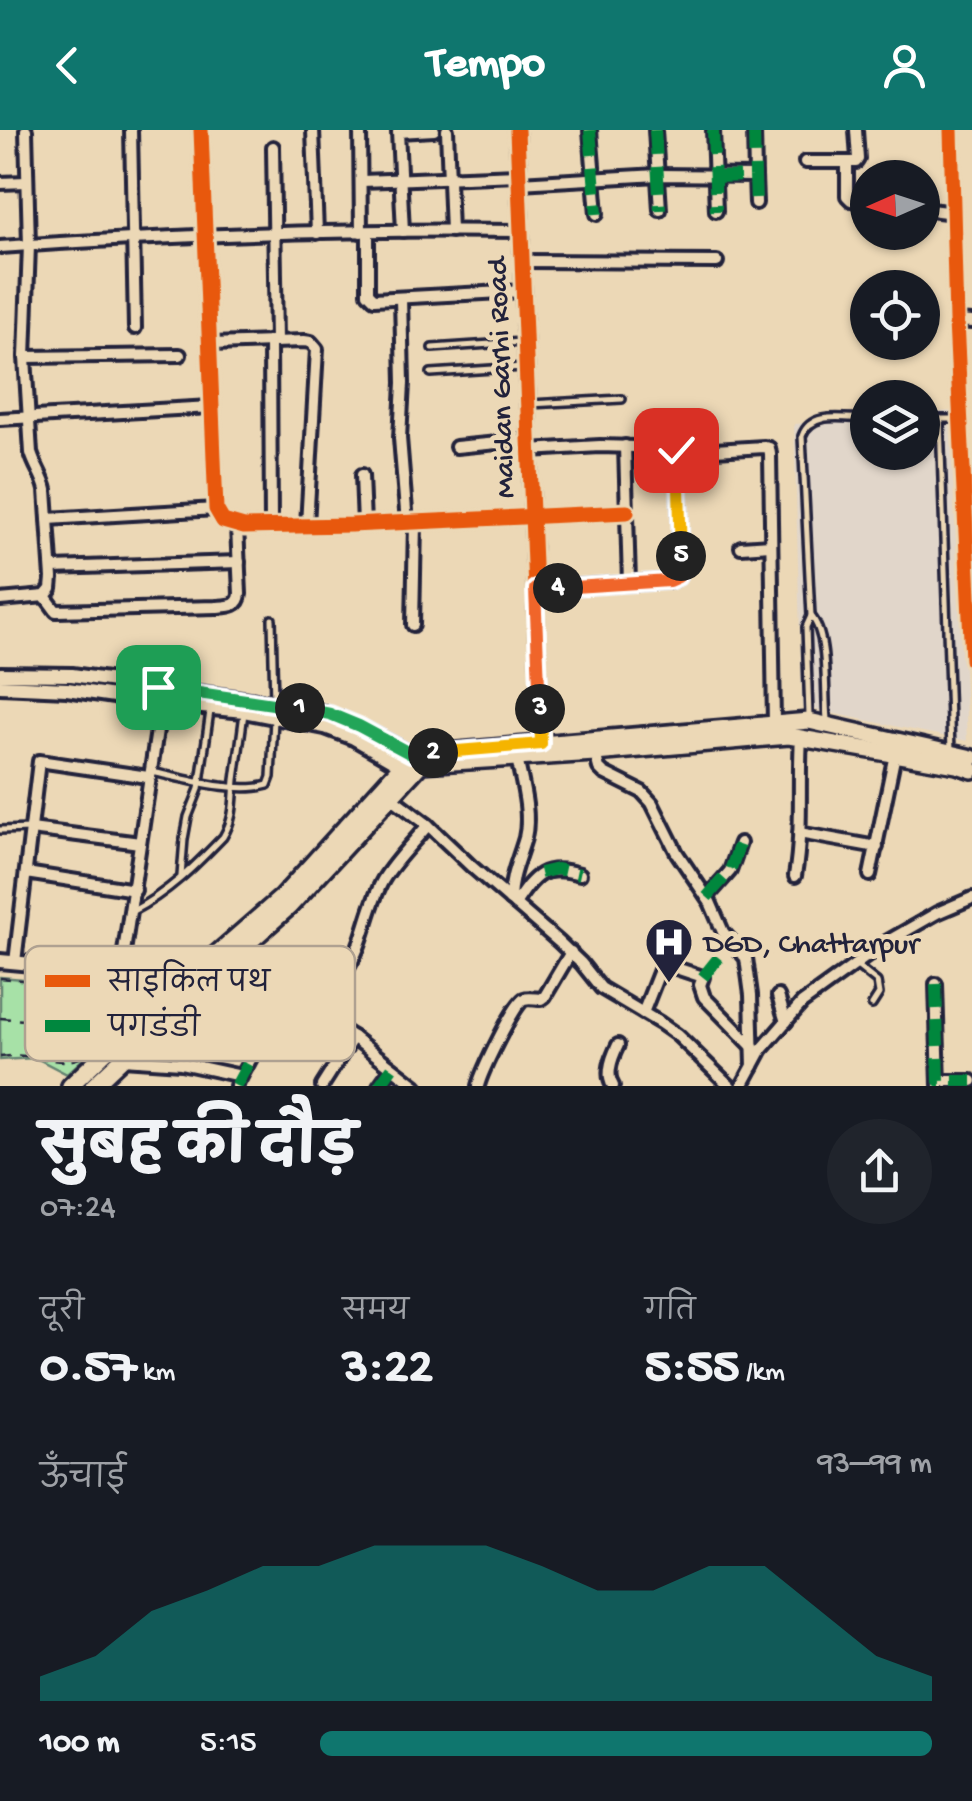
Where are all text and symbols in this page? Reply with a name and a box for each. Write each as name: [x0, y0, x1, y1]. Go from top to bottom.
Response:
icon: back: [40, 38, 95, 93]
icon: person: [877, 38, 932, 93]
text: Tempo: [427, 39, 545, 92]
north arrow: [850, 160, 940, 250]
map controls: [850, 160, 940, 470]
street label: Maidan Garhi Road: [482, 254, 525, 499]
button: locate: [850, 270, 940, 360]
button: layers: [850, 380, 940, 470]
pin: [634, 408, 719, 493]
icon: check: [649, 423, 704, 478]
pin: 5: [656, 531, 706, 581]
text: 5: [674, 539, 688, 572]
pin: 4: [533, 563, 583, 613]
text: 4: [551, 571, 565, 604]
pin: [116, 645, 201, 730]
icon: arrive: [131, 660, 186, 715]
pin: 1: [275, 683, 325, 733]
pin: 3: [515, 684, 565, 734]
text: 1: [294, 691, 306, 724]
text: 3: [533, 692, 547, 725]
pin: 2: [408, 728, 458, 778]
text: 2: [426, 736, 440, 769]
hospital icon: DGD, Chattarpur: [643, 916, 695, 984]
place label: DGD, Chattarpur: [702, 929, 921, 964]
legend: [25, 946, 355, 1061]
text: साइकिल पथ: [106, 959, 271, 1002]
text: पगडंडी: [106, 1004, 201, 1047]
button: share: [827, 1119, 932, 1224]
text: सुबह की दौड़: [40, 1120, 357, 1184]
text: 07:24: [40, 1190, 116, 1228]
text: दूरी: [40, 1297, 84, 1330]
text: समय: [342, 1297, 409, 1330]
text: गति: [645, 1297, 696, 1330]
text: 0.57: [40, 1340, 136, 1399]
text: 3:22: [342, 1340, 433, 1399]
text: 5:55: [645, 1340, 739, 1399]
text: km: [136, 1357, 175, 1390]
text: /km: [739, 1357, 785, 1390]
text: 93–99 m: [817, 1446, 932, 1484]
text: ऊँचाई: [40, 1462, 126, 1500]
text: 100 m: [40, 1725, 120, 1763]
text: 5:15: [200, 1725, 257, 1763]

